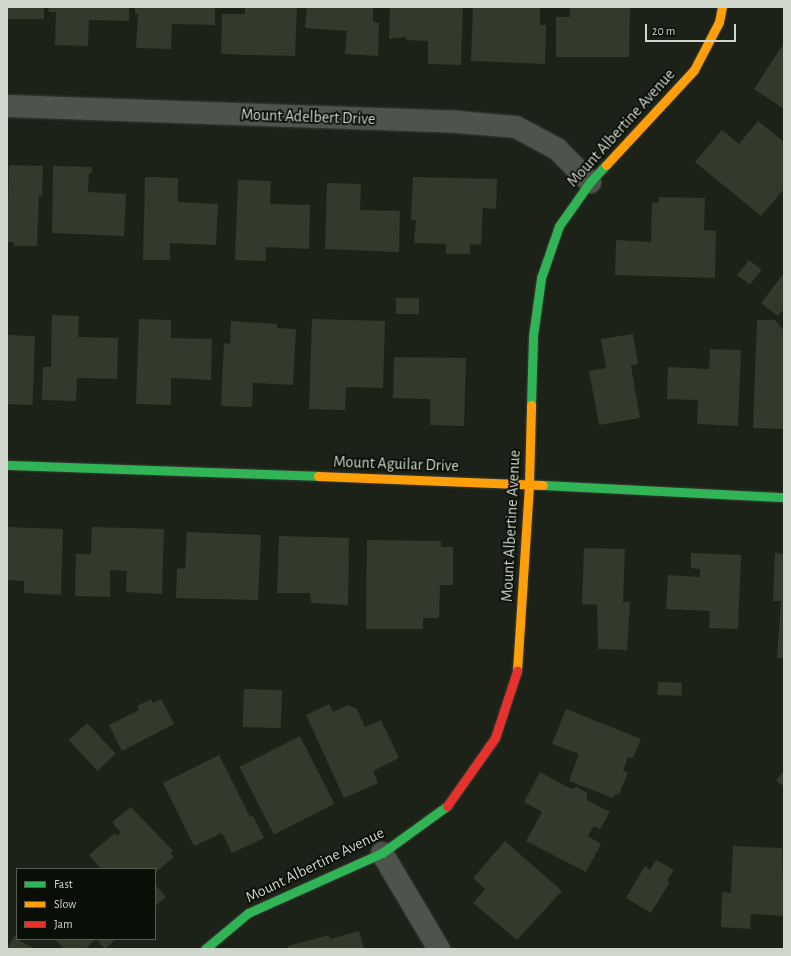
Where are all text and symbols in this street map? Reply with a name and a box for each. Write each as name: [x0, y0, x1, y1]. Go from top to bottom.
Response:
scale bar: [647, 16, 738, 42]
text: 20 m: [652, 25, 675, 37]
street label: Mount Albertine Avenue: [563, 65, 679, 191]
street label: Mount Adelbert Drive: [240, 105, 376, 129]
street label: Mount Albertine Avenue: [497, 450, 525, 602]
street label: Mount Aguilar Drive: [333, 452, 459, 476]
street label: Mount Albertine Avenue: [242, 823, 388, 907]
legend: [16, 868, 156, 940]
text: Fast: [54, 878, 73, 890]
text: Slow: [54, 898, 76, 910]
text: Jam: [54, 918, 73, 930]

